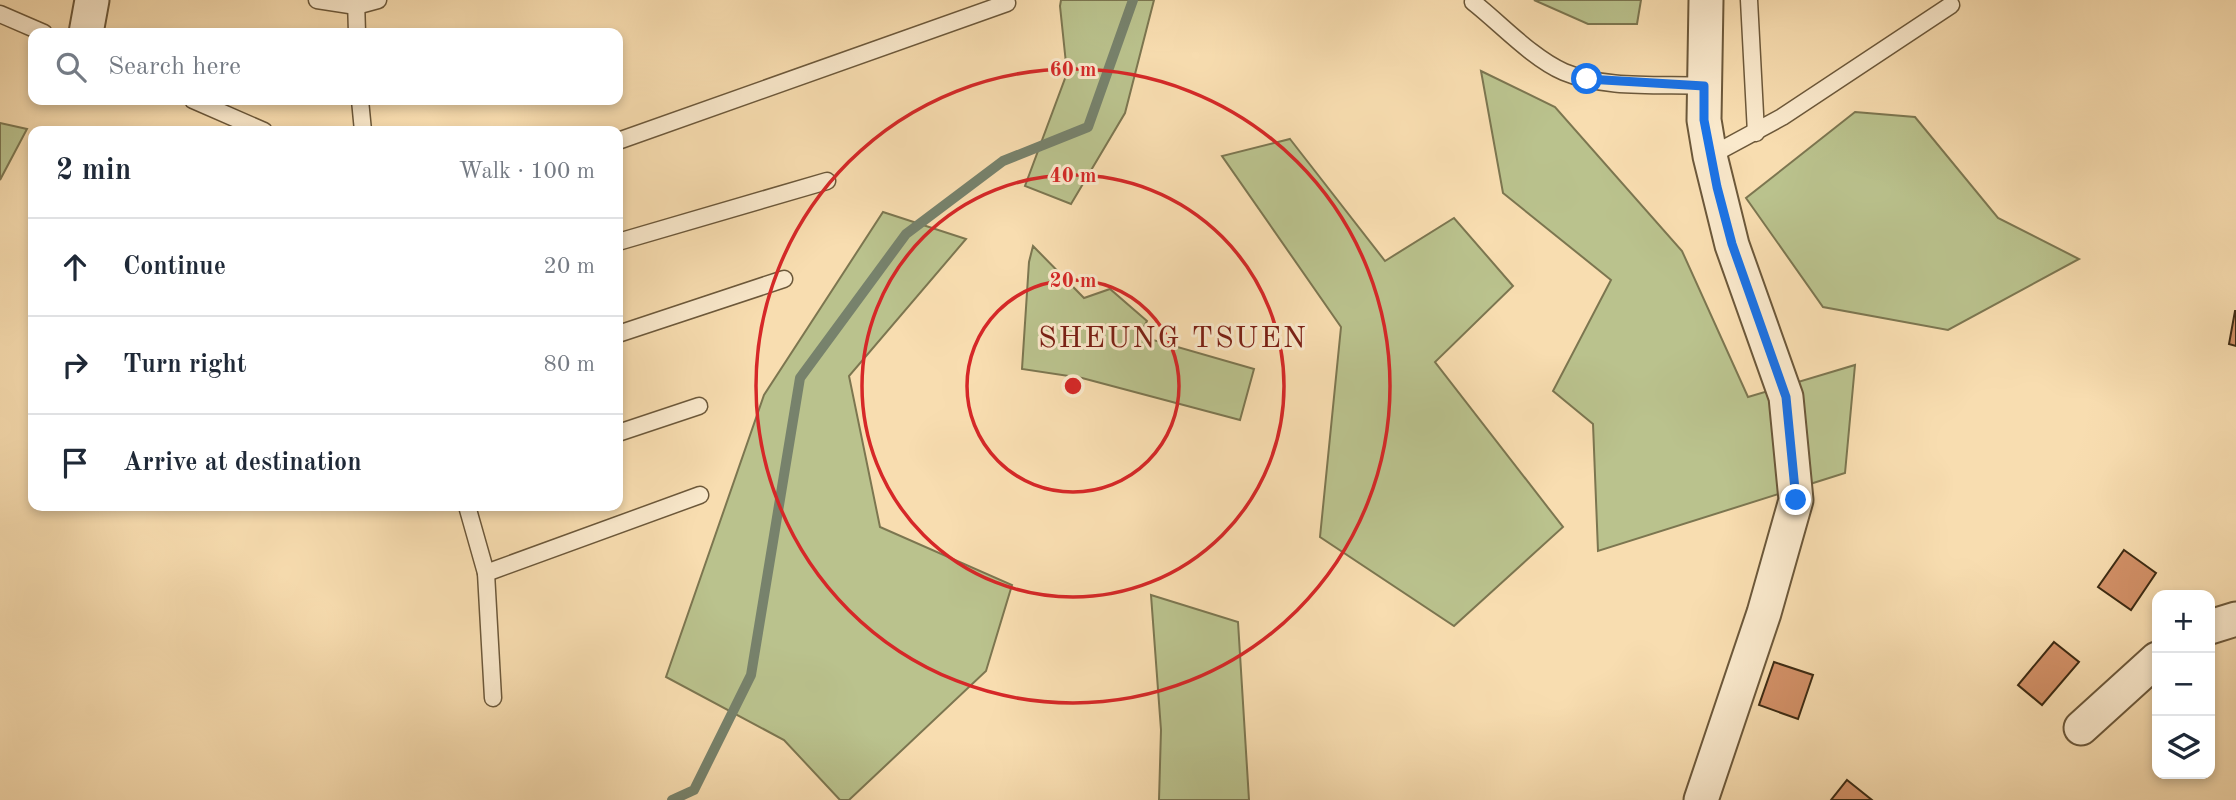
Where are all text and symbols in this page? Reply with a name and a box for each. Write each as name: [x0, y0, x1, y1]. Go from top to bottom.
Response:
search box: [28, 28, 623, 105]
icon: search: [52, 48, 90, 86]
text: Search here: [108, 54, 241, 80]
text: 60 m: [1049, 60, 1097, 81]
route start: [1571, 63, 1602, 94]
text: 2 min: [56, 156, 131, 186]
text: Walk · 100 m: [459, 160, 595, 183]
text: 40 m: [1049, 166, 1097, 187]
icon: ahead: [56, 248, 94, 286]
text: Continue: [123, 254, 226, 280]
text: 20 m: [544, 255, 595, 278]
text: 20 m: [1049, 271, 1097, 292]
district label: SHEUNG TSUEN: [1038, 324, 1308, 354]
icon: right: [56, 346, 94, 384]
text: Turn right: [123, 352, 246, 378]
text: 80 m: [544, 353, 595, 376]
centre of rings: [1061, 374, 1085, 398]
icon: arrive: [56, 444, 94, 482]
text: Arrive at destination: [123, 450, 362, 476]
route end: [1780, 484, 1811, 515]
map controls: [2152, 590, 2215, 779]
button: +: [2152, 590, 2215, 653]
button: −: [2152, 653, 2215, 716]
button: layers: [2152, 716, 2215, 779]

